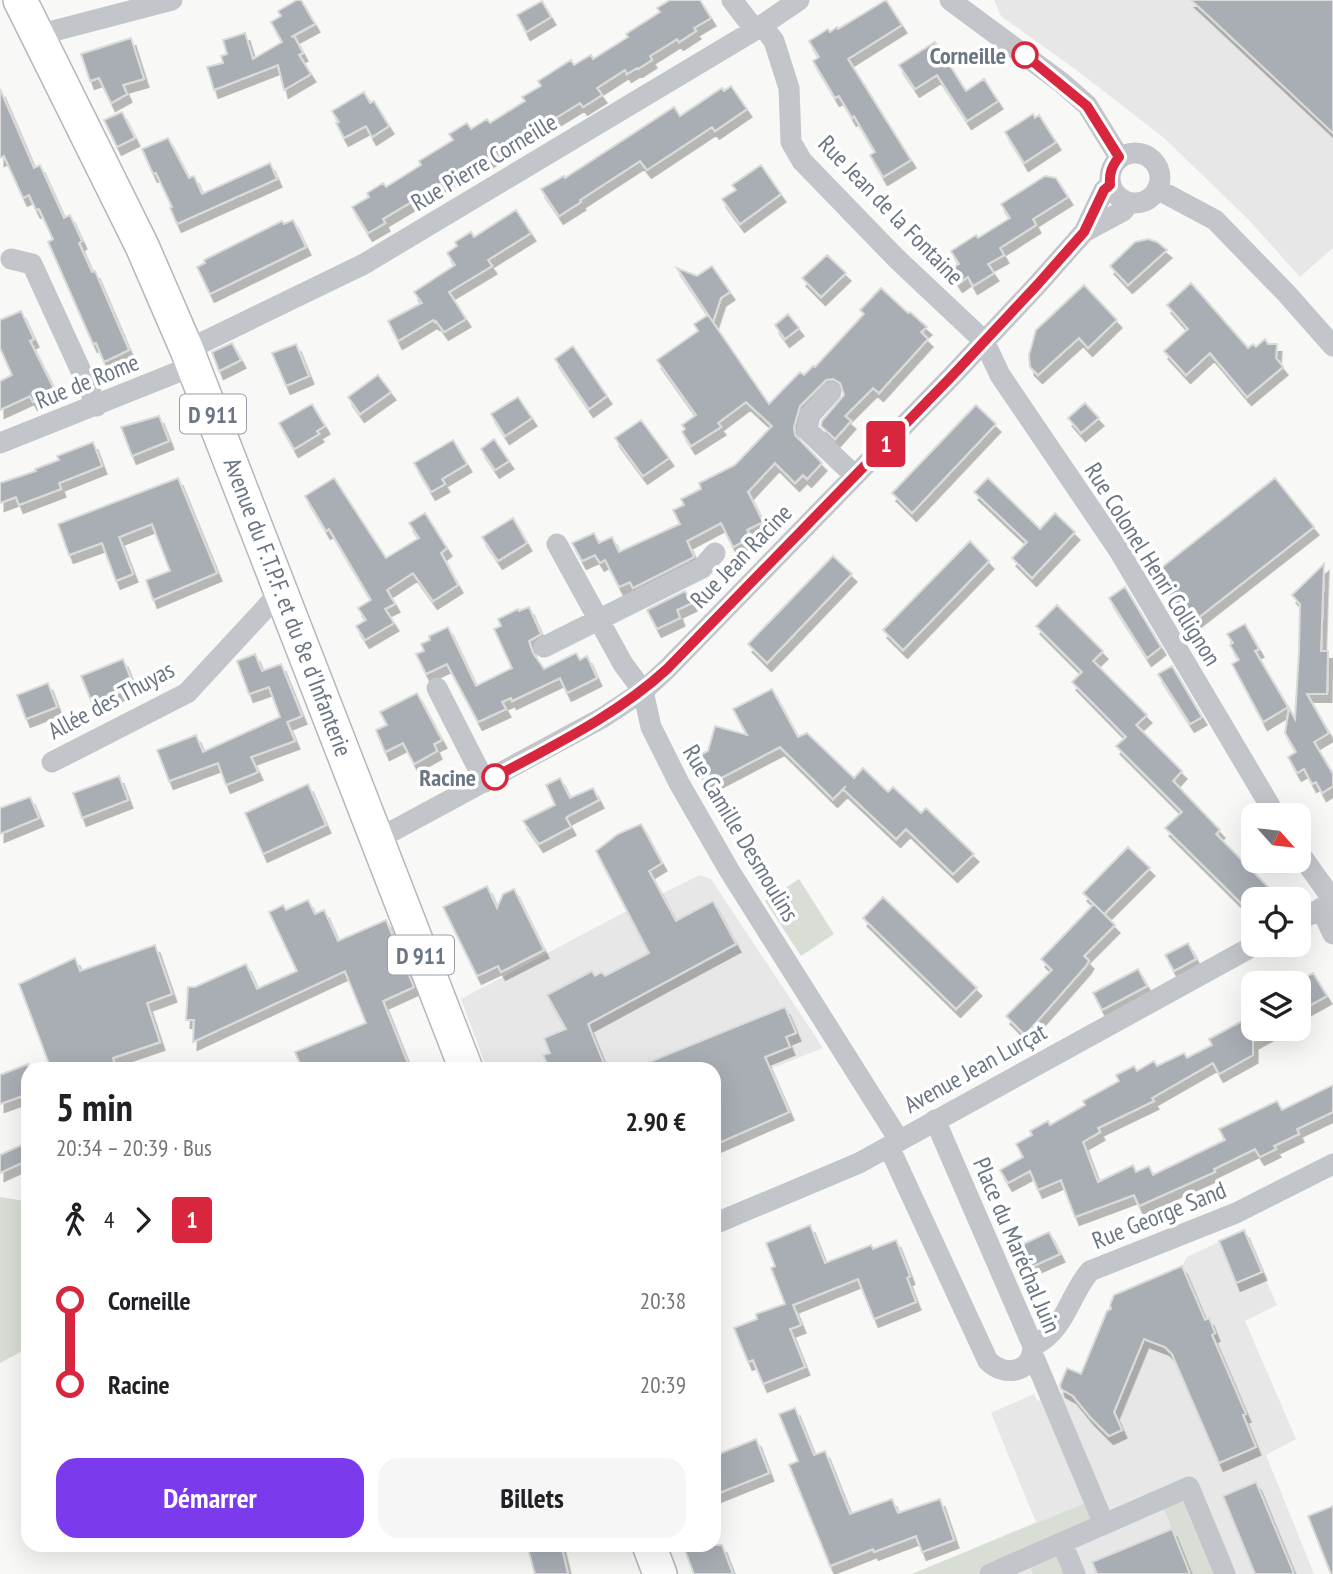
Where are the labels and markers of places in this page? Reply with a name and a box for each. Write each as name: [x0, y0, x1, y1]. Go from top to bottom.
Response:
place label: Corneille: [930, 40, 1006, 71]
marker: Corneille: [1012, 42, 1038, 68]
place label: Racine: [419, 762, 476, 793]
marker: Racine: [482, 764, 508, 790]

